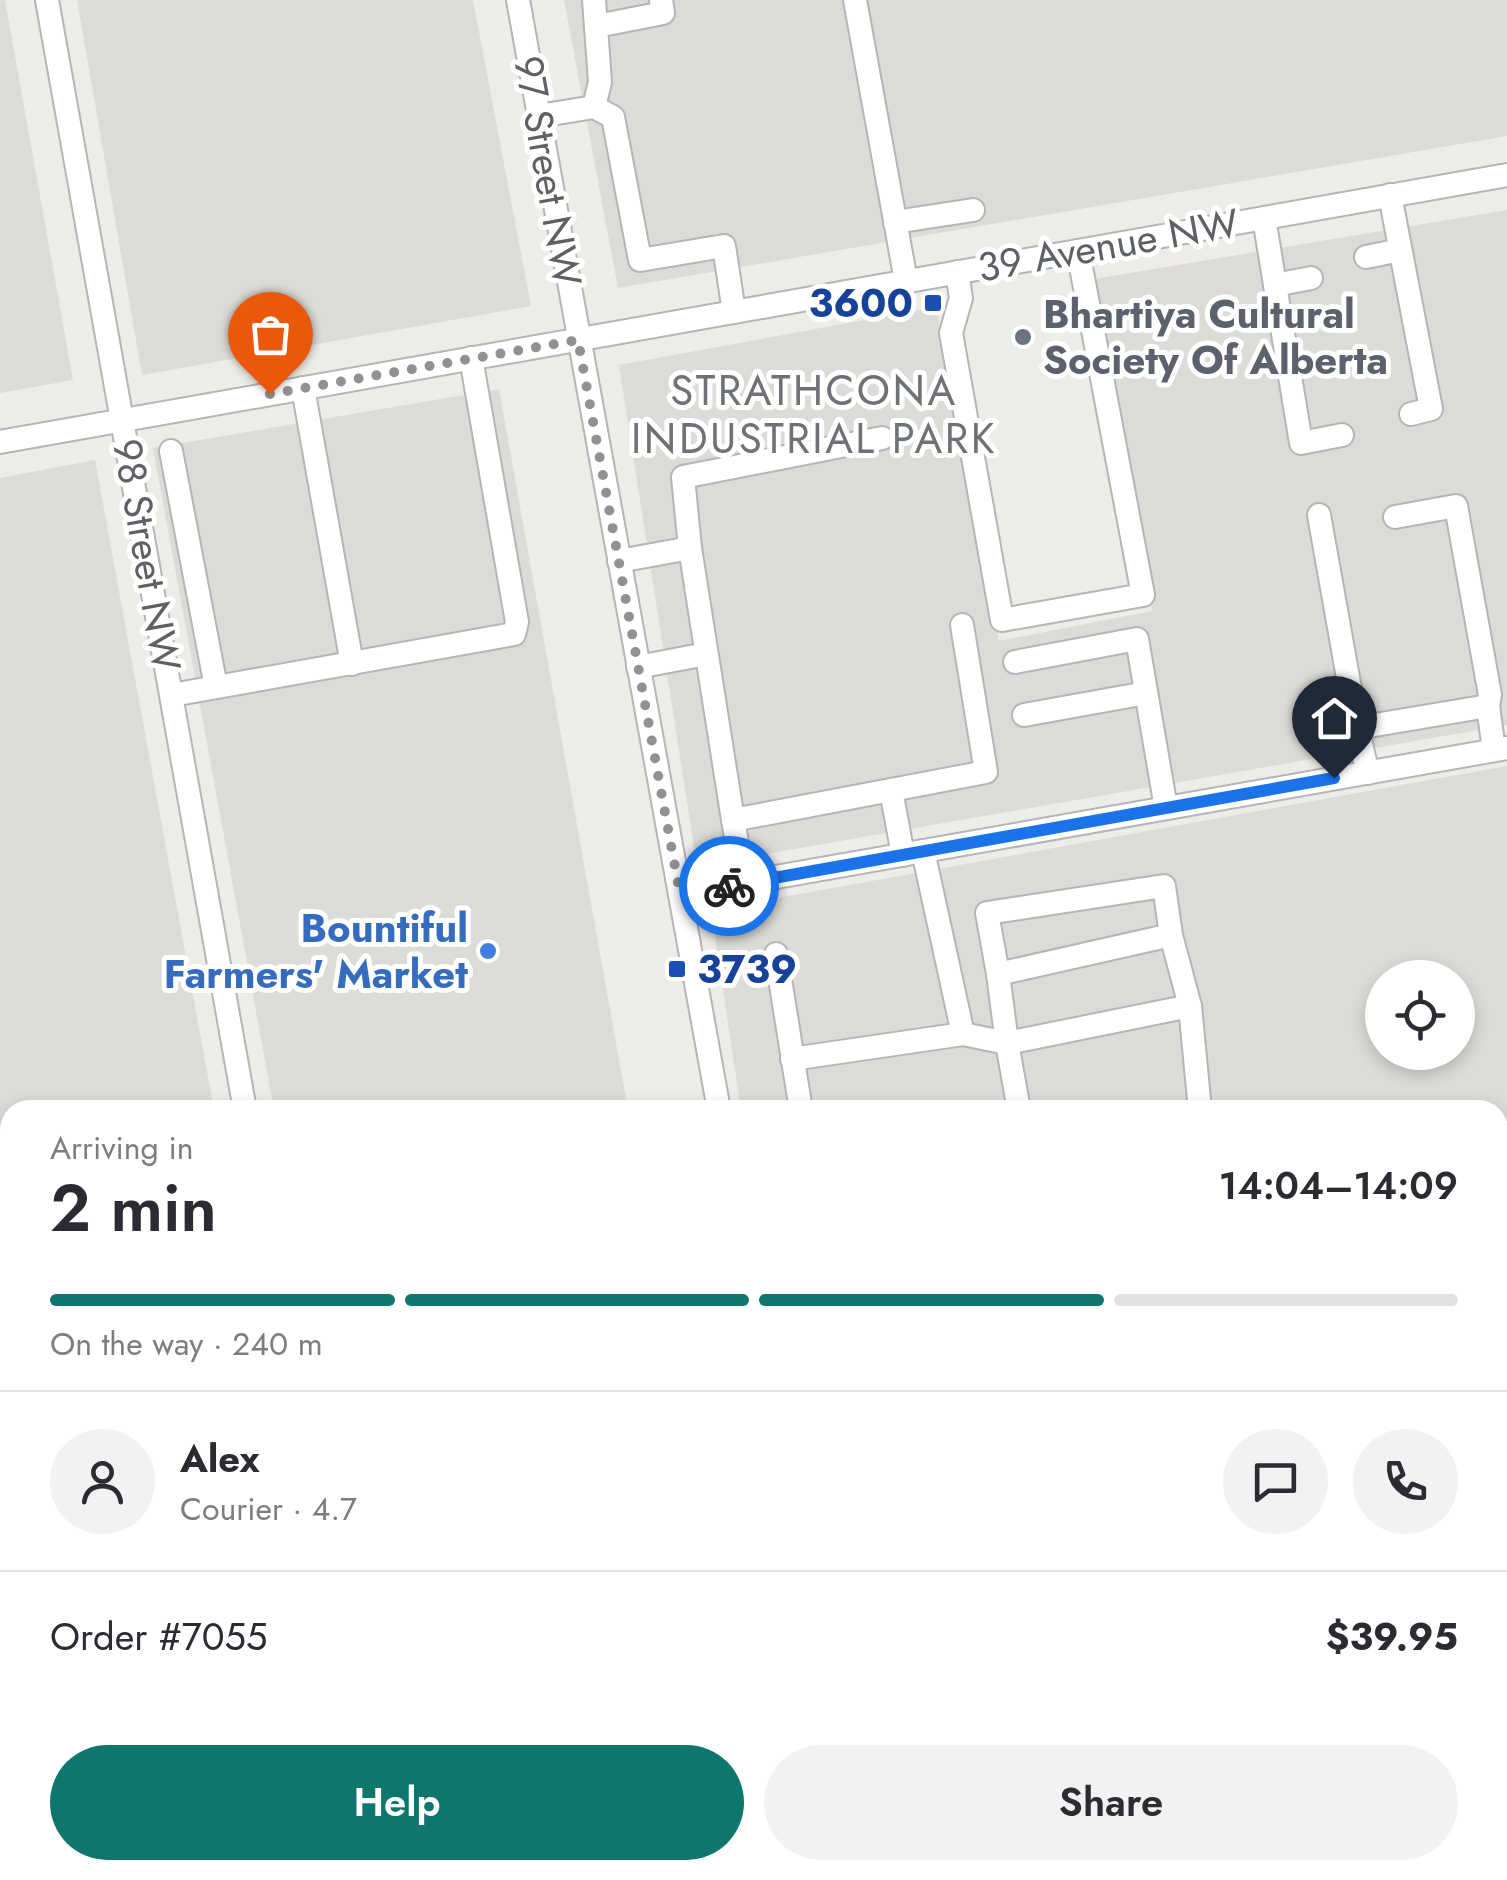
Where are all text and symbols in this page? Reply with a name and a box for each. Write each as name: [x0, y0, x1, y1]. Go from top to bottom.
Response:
street label: 97 Street NW: [499, 51, 597, 291]
street label: 39 Avenue NW: [973, 193, 1243, 296]
place label: 3600: [808, 274, 913, 332]
place label: Bhartiya Cultural Society Of Alberta: [1043, 285, 1388, 389]
pin: [228, 292, 313, 395]
marker: 3600: [922, 292, 944, 314]
icon: bag: [243, 307, 298, 362]
marker: Bhartiya Cultural Society Of Alberta: [1012, 326, 1034, 348]
district label: STRATHCONA INDUSTRIAL PARK: [631, 360, 997, 469]
street label: 98 Street NW: [98, 434, 196, 676]
pin: [1292, 676, 1377, 779]
icon: home: [1307, 691, 1362, 746]
courier: [679, 836, 779, 936]
icon: bike: [702, 859, 757, 914]
place label: Bountiful Farmers' Market: [164, 899, 468, 1003]
marker: Bountiful Farmers' Market: [477, 940, 499, 962]
place label: 3739: [697, 940, 797, 998]
marker: 3739: [666, 958, 688, 980]
map controls: [1365, 960, 1475, 1070]
button: locate: [1365, 960, 1475, 1070]
text: Arriving in: [50, 1125, 194, 1171]
text: 14:04–14:09: [1219, 1158, 1458, 1213]
text: 2 min: [50, 1161, 217, 1255]
text: On the way · 240 m: [50, 1321, 323, 1367]
button: person: [50, 1429, 155, 1534]
button: chat: [1223, 1429, 1328, 1534]
button: phone: [1353, 1429, 1458, 1534]
text: Alex: [180, 1431, 260, 1486]
text: Courier · 4.7: [180, 1486, 357, 1532]
text: Order #7055: [50, 1609, 267, 1664]
text: $39.95: [1326, 1609, 1458, 1664]
button: Help: [50, 1745, 744, 1860]
button: Share: [764, 1745, 1458, 1860]

